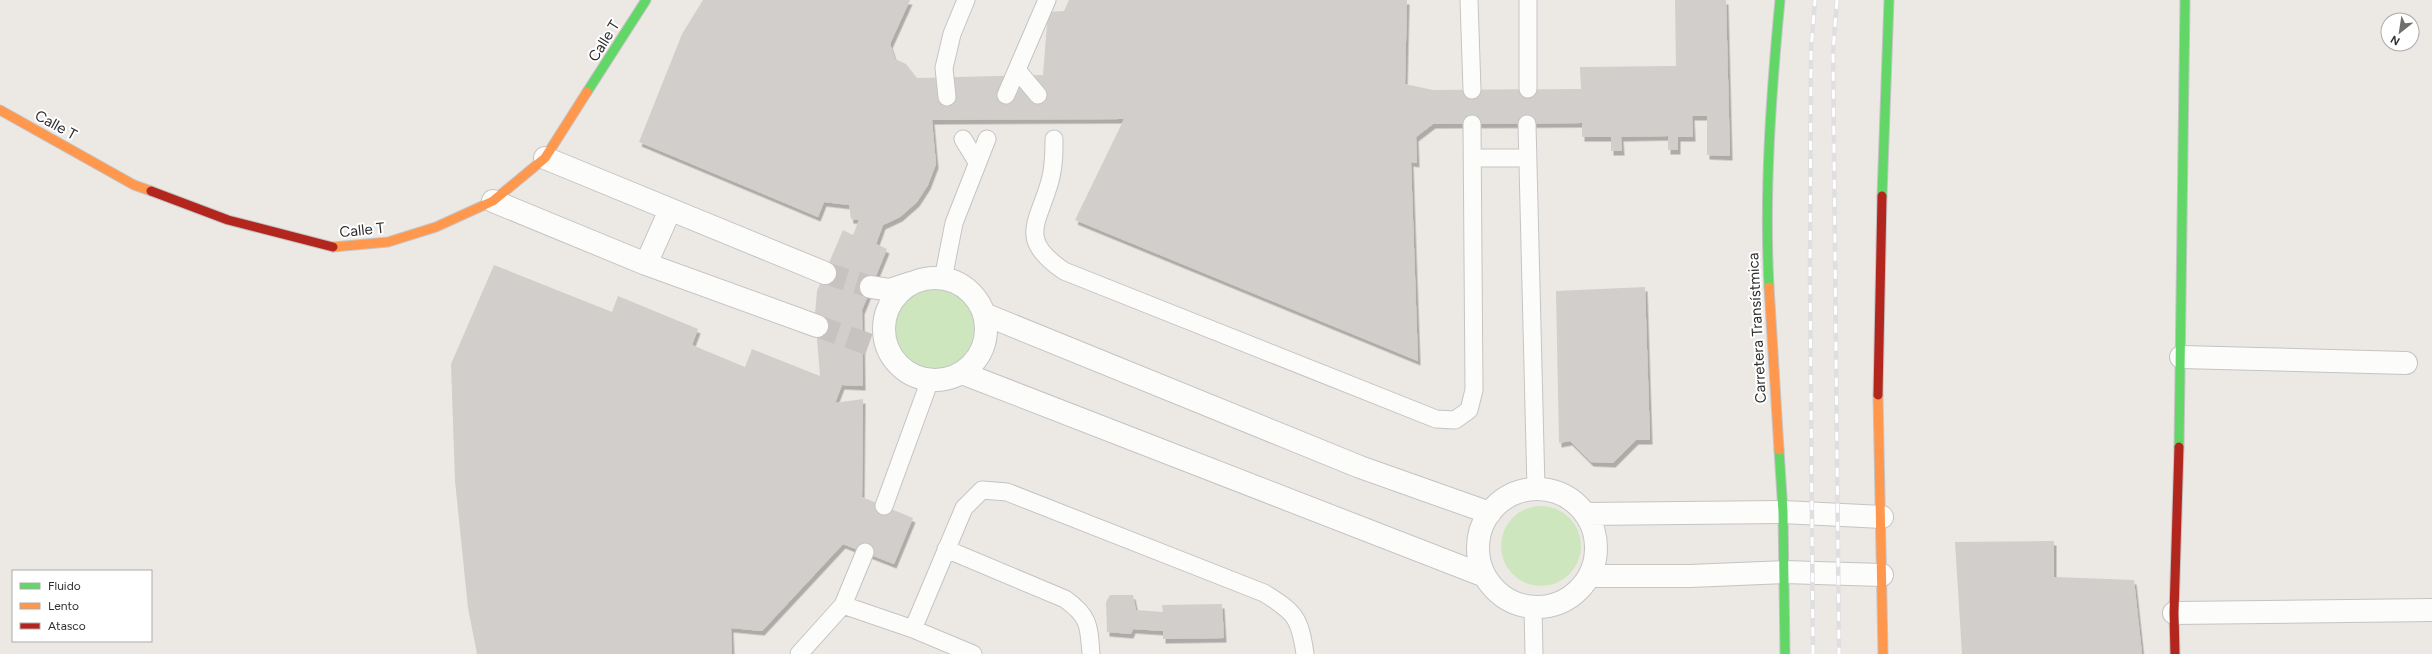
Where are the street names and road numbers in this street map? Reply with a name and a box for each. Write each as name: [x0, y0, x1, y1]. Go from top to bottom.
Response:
street label: Calle T: [584, 16, 624, 65]
street label: Calle T: [32, 106, 81, 144]
street label: Calle T: [339, 219, 386, 241]
street label: Carretera Transístmica: [1744, 252, 1770, 404]

